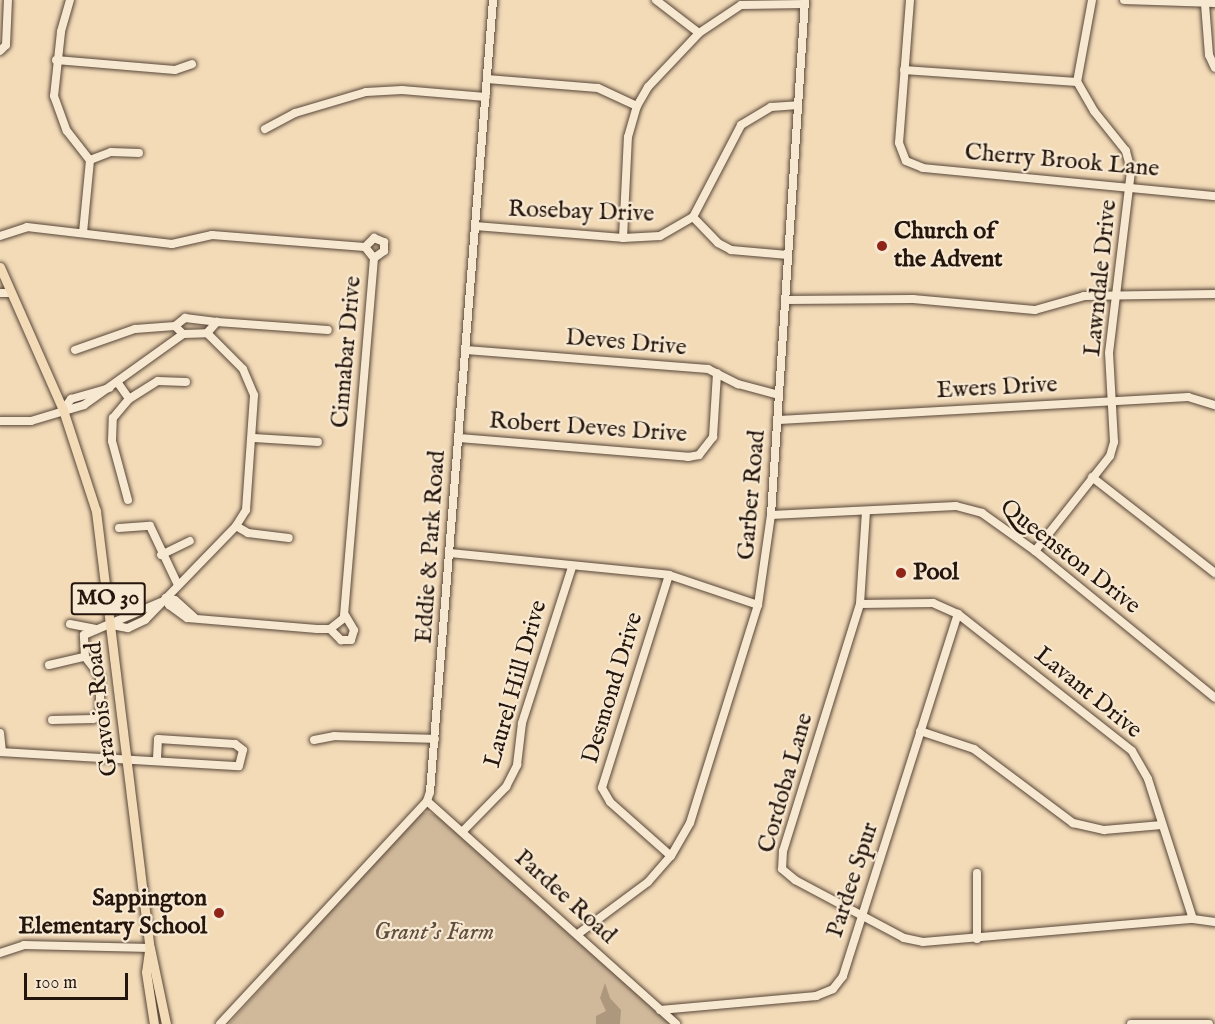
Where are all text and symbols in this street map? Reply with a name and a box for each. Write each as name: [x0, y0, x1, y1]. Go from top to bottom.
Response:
street label: Cherry Brook Lane: [963, 138, 1161, 184]
street label: Rosebay Drive: [507, 195, 655, 229]
street label: Lawndale Drive: [1078, 198, 1124, 358]
place label: Church of the Advent: [894, 218, 1003, 274]
marker: Church of the Advent: [875, 239, 889, 253]
street label: Cinnabar Drive: [326, 275, 368, 429]
street label: Deves Drive: [564, 323, 688, 363]
street label: Ewers Drive: [936, 370, 1058, 406]
street label: Robert Deves Drive: [488, 407, 688, 449]
street label: Garber Road: [732, 429, 772, 561]
street label: Eddie & Park Road: [410, 450, 452, 644]
street label: Queenston Drive: [994, 493, 1146, 621]
place label: Pool: [913, 559, 959, 587]
marker: Pool: [894, 566, 908, 580]
road number: MO 30: [70, 580, 146, 618]
street label: Laurel Hill Drive: [478, 597, 554, 771]
street label: Desmond Drive: [576, 609, 650, 767]
street label: Gravois Road: [79, 640, 125, 778]
street label: Lavant Drive: [1028, 641, 1148, 745]
street label: Cordoba Lane: [752, 710, 820, 856]
street label: Pardee Spur: [821, 819, 885, 941]
street label: Pardee Road: [508, 844, 622, 950]
place label: Sappington Elementary School: [19, 885, 207, 941]
marker: Sappington Elementary School: [212, 906, 226, 920]
park label: Grant's Farm: [374, 919, 494, 947]
scale bar: [27, 961, 130, 999]
text: 100 m: [35, 972, 77, 995]

